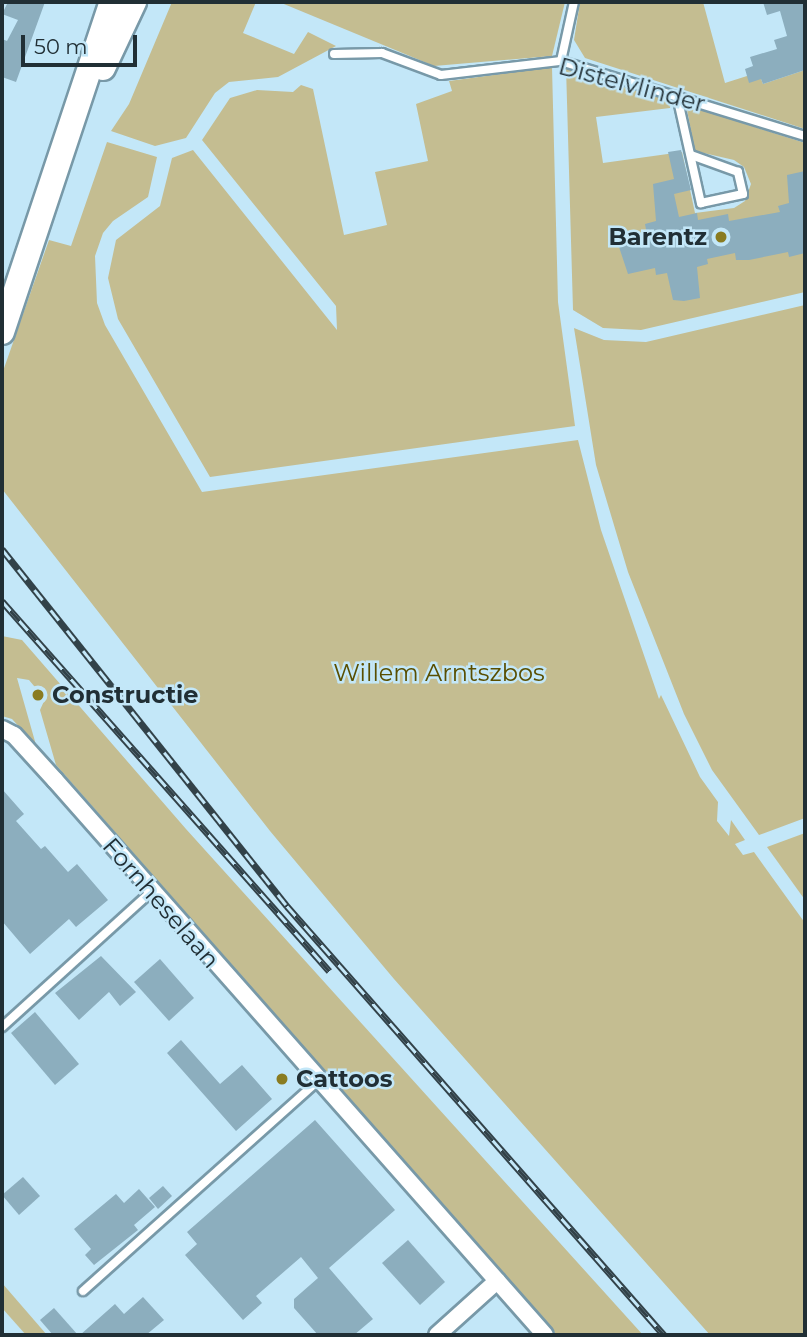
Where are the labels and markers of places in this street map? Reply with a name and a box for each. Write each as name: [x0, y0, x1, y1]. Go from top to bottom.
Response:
place label: Barentz: [608, 223, 707, 251]
marker: Barentz: [713, 229, 729, 245]
place label: Constructie: [52, 681, 198, 709]
marker: Constructie: [30, 687, 46, 703]
place label: Cattoos: [296, 1065, 392, 1093]
marker: Cattoos: [274, 1071, 290, 1087]

